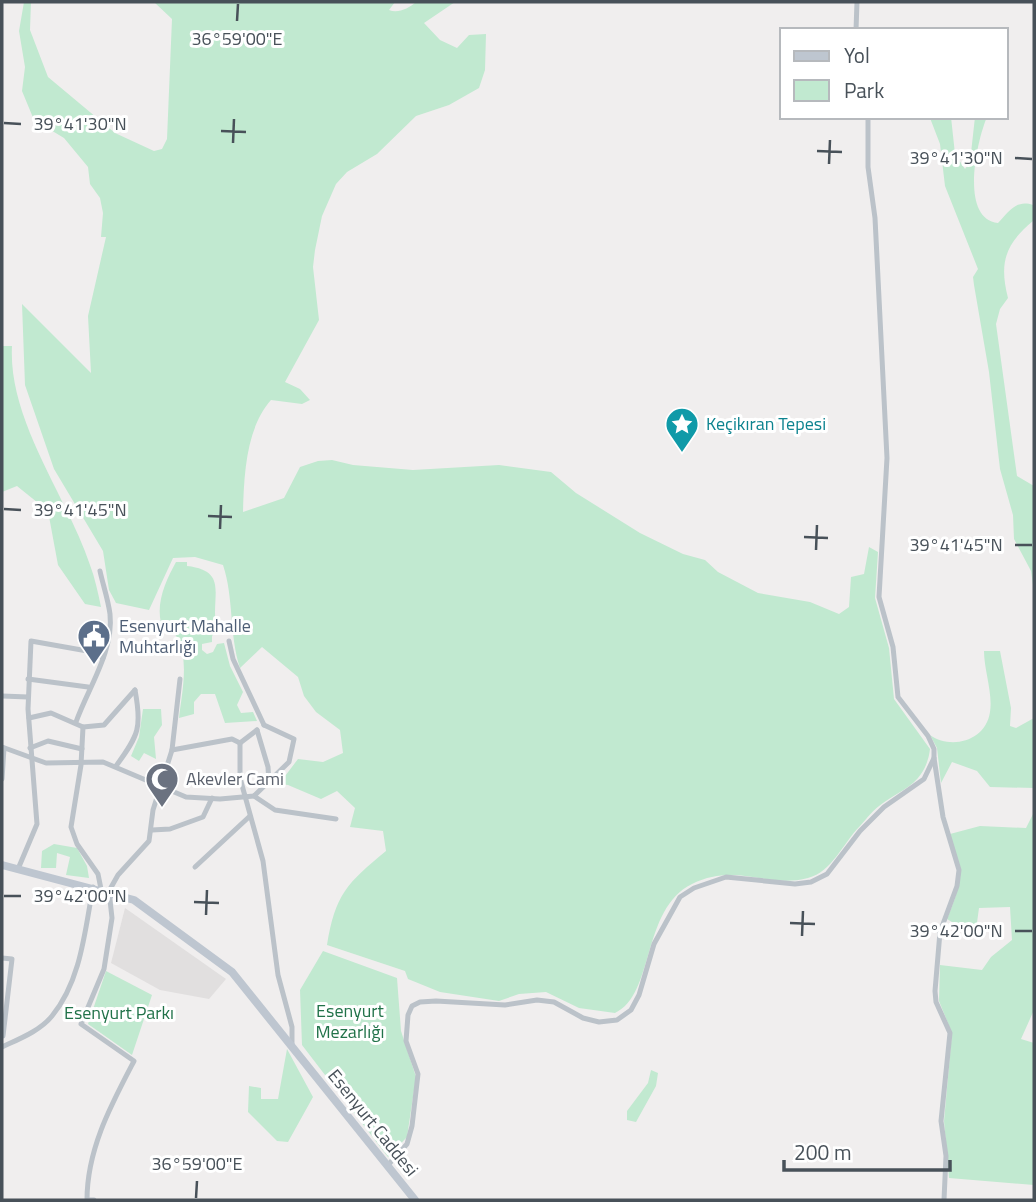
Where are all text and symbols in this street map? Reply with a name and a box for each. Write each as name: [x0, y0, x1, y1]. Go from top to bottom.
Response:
text: 36°59'00"E: [192, 25, 283, 52]
legend: [780, 28, 1008, 119]
text: Yol: [844, 39, 870, 71]
text: Park: [844, 74, 884, 106]
text: 39°41'30"N: [33, 110, 127, 137]
text: 39°41'30"N: [909, 144, 1003, 171]
place icon: Keçikıran Tepesi: [663, 405, 701, 454]
place label: Keçikıran Tepesi: [706, 410, 826, 437]
text: 39°41'45"N: [33, 496, 127, 523]
text: 39°41'45"N: [909, 531, 1003, 558]
place label: Esenyurt Mahalle Muhtarlığı: [119, 612, 251, 660]
public building icon: Esenyurt Mahalle Muhtarlığı: [75, 617, 113, 666]
mosque icon: Akevler Cami: [143, 760, 181, 809]
place label: Akevler Cami: [186, 765, 284, 792]
text: 39°42'00"N: [33, 882, 127, 909]
text: 39°42'00"N: [909, 917, 1003, 944]
park label: Esenyurt Mezarlığı: [316, 997, 385, 1045]
park label: Esenyurt Parkı: [64, 999, 174, 1026]
street label: Esenyurt Caddesi: [322, 1063, 425, 1182]
scale bar: [784, 1128, 950, 1172]
text: 200 m: [794, 1136, 851, 1168]
text: 36°59'00"E: [152, 1150, 243, 1177]

